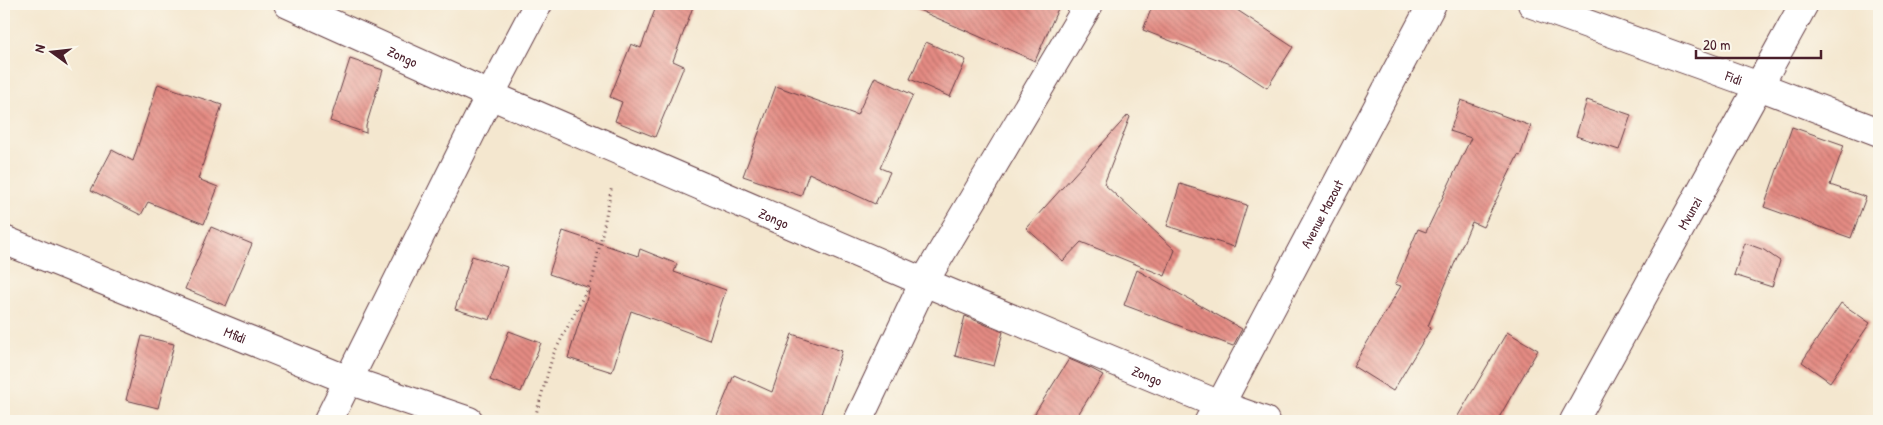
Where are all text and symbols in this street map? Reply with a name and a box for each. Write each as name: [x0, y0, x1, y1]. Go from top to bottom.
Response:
north arrow: [28, 28, 78, 78]
scale bar: [1696, 28, 1820, 60]
text: 20 m: [1703, 34, 1730, 55]
street label: Zongo: [385, 41, 421, 71]
text: N: [29, 42, 49, 55]
street label: Fidi: [1722, 65, 1745, 89]
street label: Avenue Mazout: [1295, 176, 1347, 251]
street label: Mvunzi: [1672, 193, 1706, 233]
street label: Zongo: [756, 203, 792, 232]
street label: Mfidi: [222, 321, 250, 347]
street label: Zongo: [1129, 360, 1166, 390]

